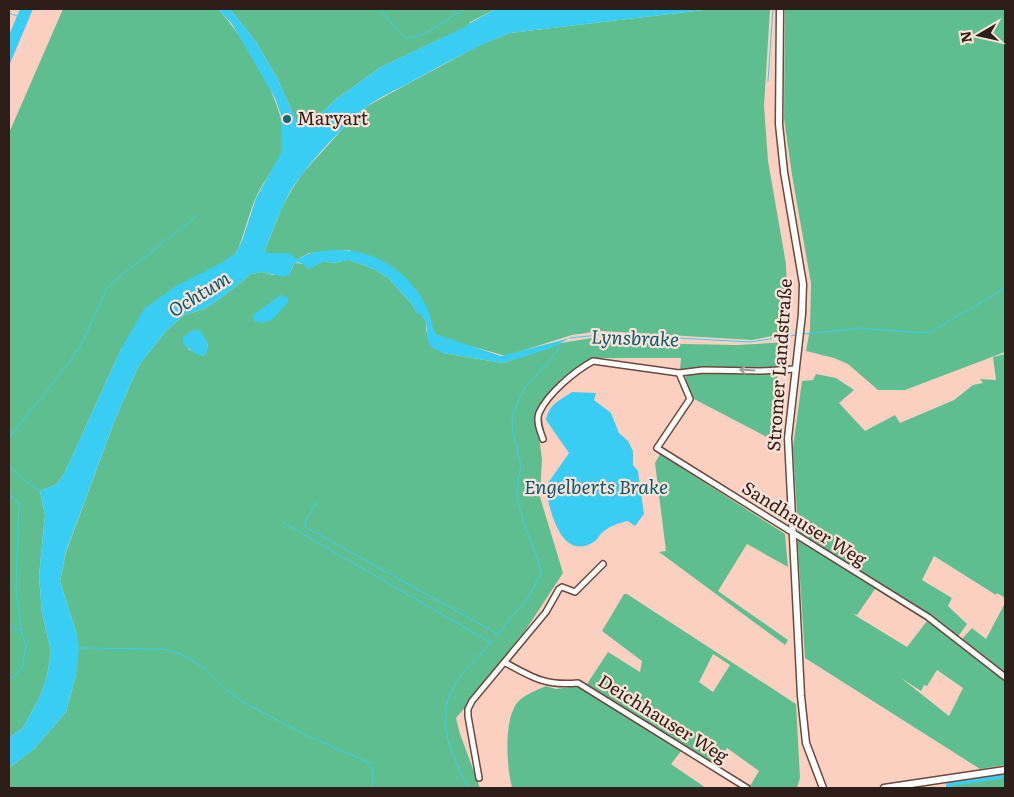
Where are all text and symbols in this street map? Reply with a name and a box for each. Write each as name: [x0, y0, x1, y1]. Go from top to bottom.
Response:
north arrow: [954, 10, 1004, 60]
text: N: [954, 30, 976, 45]
place label: Maryart: [297, 104, 369, 131]
marker: Maryart: [281, 113, 293, 125]
water label: Ochtum: [162, 263, 235, 323]
street label: Stromer Landstraße: [759, 278, 798, 452]
water label: Lynsbrake: [591, 321, 680, 353]
one-way arrow: [739, 366, 755, 375]
water label: Engelberts Brake: [524, 472, 668, 500]
street label: Sandhauser Weg: [737, 474, 873, 572]
street label: Deichhauser Weg: [593, 667, 735, 769]

